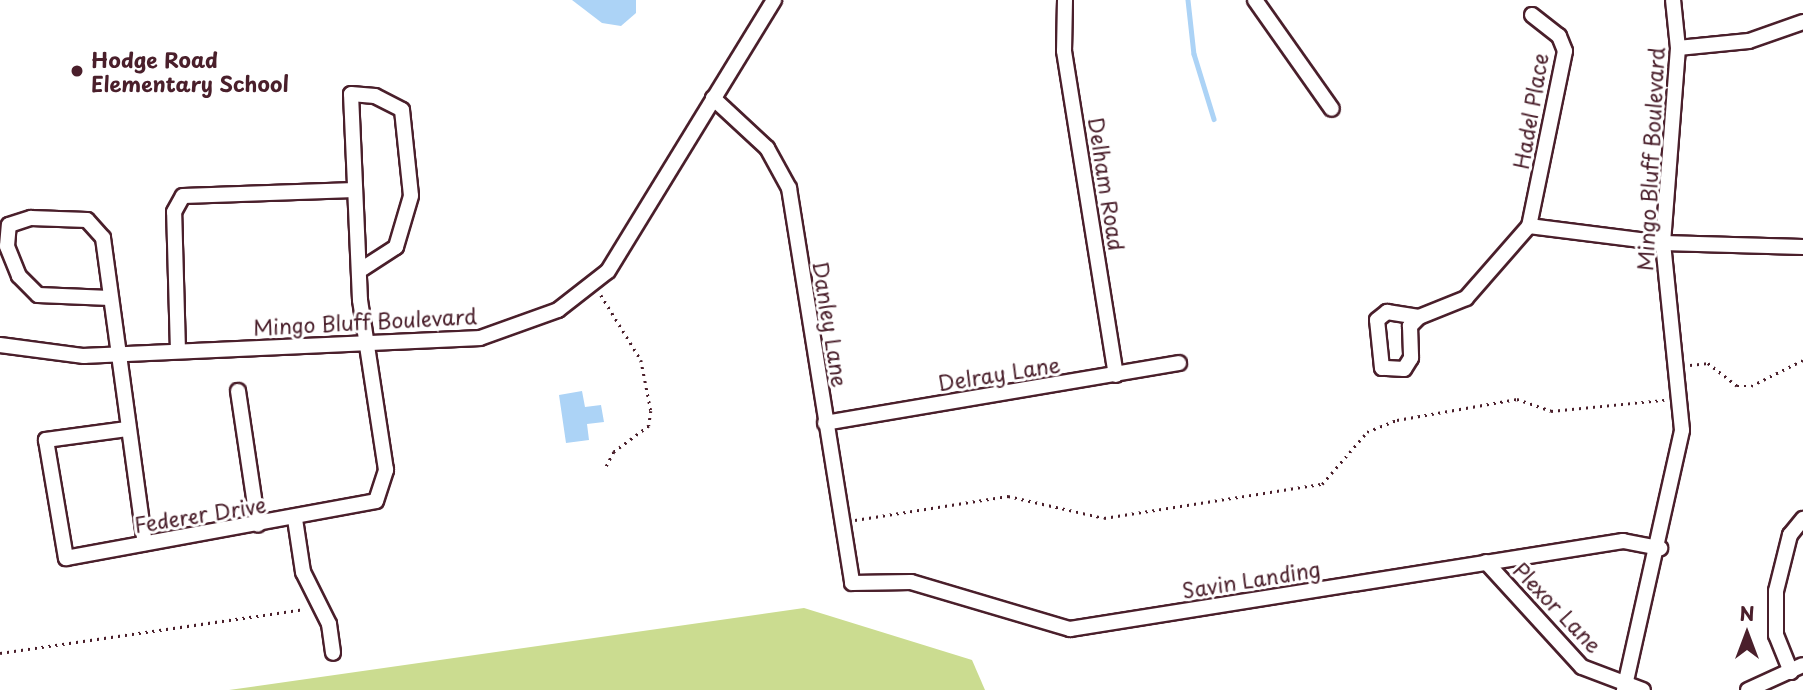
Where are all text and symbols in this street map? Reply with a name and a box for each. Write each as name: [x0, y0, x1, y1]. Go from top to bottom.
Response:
place label: Hodge Road Elementary School: [91, 46, 289, 96]
street label: Mingo Bluff Boulevard: [1632, 46, 1668, 272]
street label: Hadel Place: [1507, 50, 1553, 172]
marker: Hodge Road Elementary School: [69, 63, 85, 79]
street label: Delham Road: [1084, 115, 1130, 253]
street label: Danley Lane: [809, 259, 853, 389]
street label: Mingo Bluff Boulevard: [252, 303, 478, 339]
street label: Delray Lane: [936, 351, 1062, 395]
street label: Federer Drive: [131, 491, 269, 537]
street label: Savin Landing: [1179, 556, 1323, 602]
street label: Plexor Lane: [1508, 556, 1608, 658]
north arrow: [1712, 599, 1782, 669]
text: N: [1739, 599, 1755, 627]

